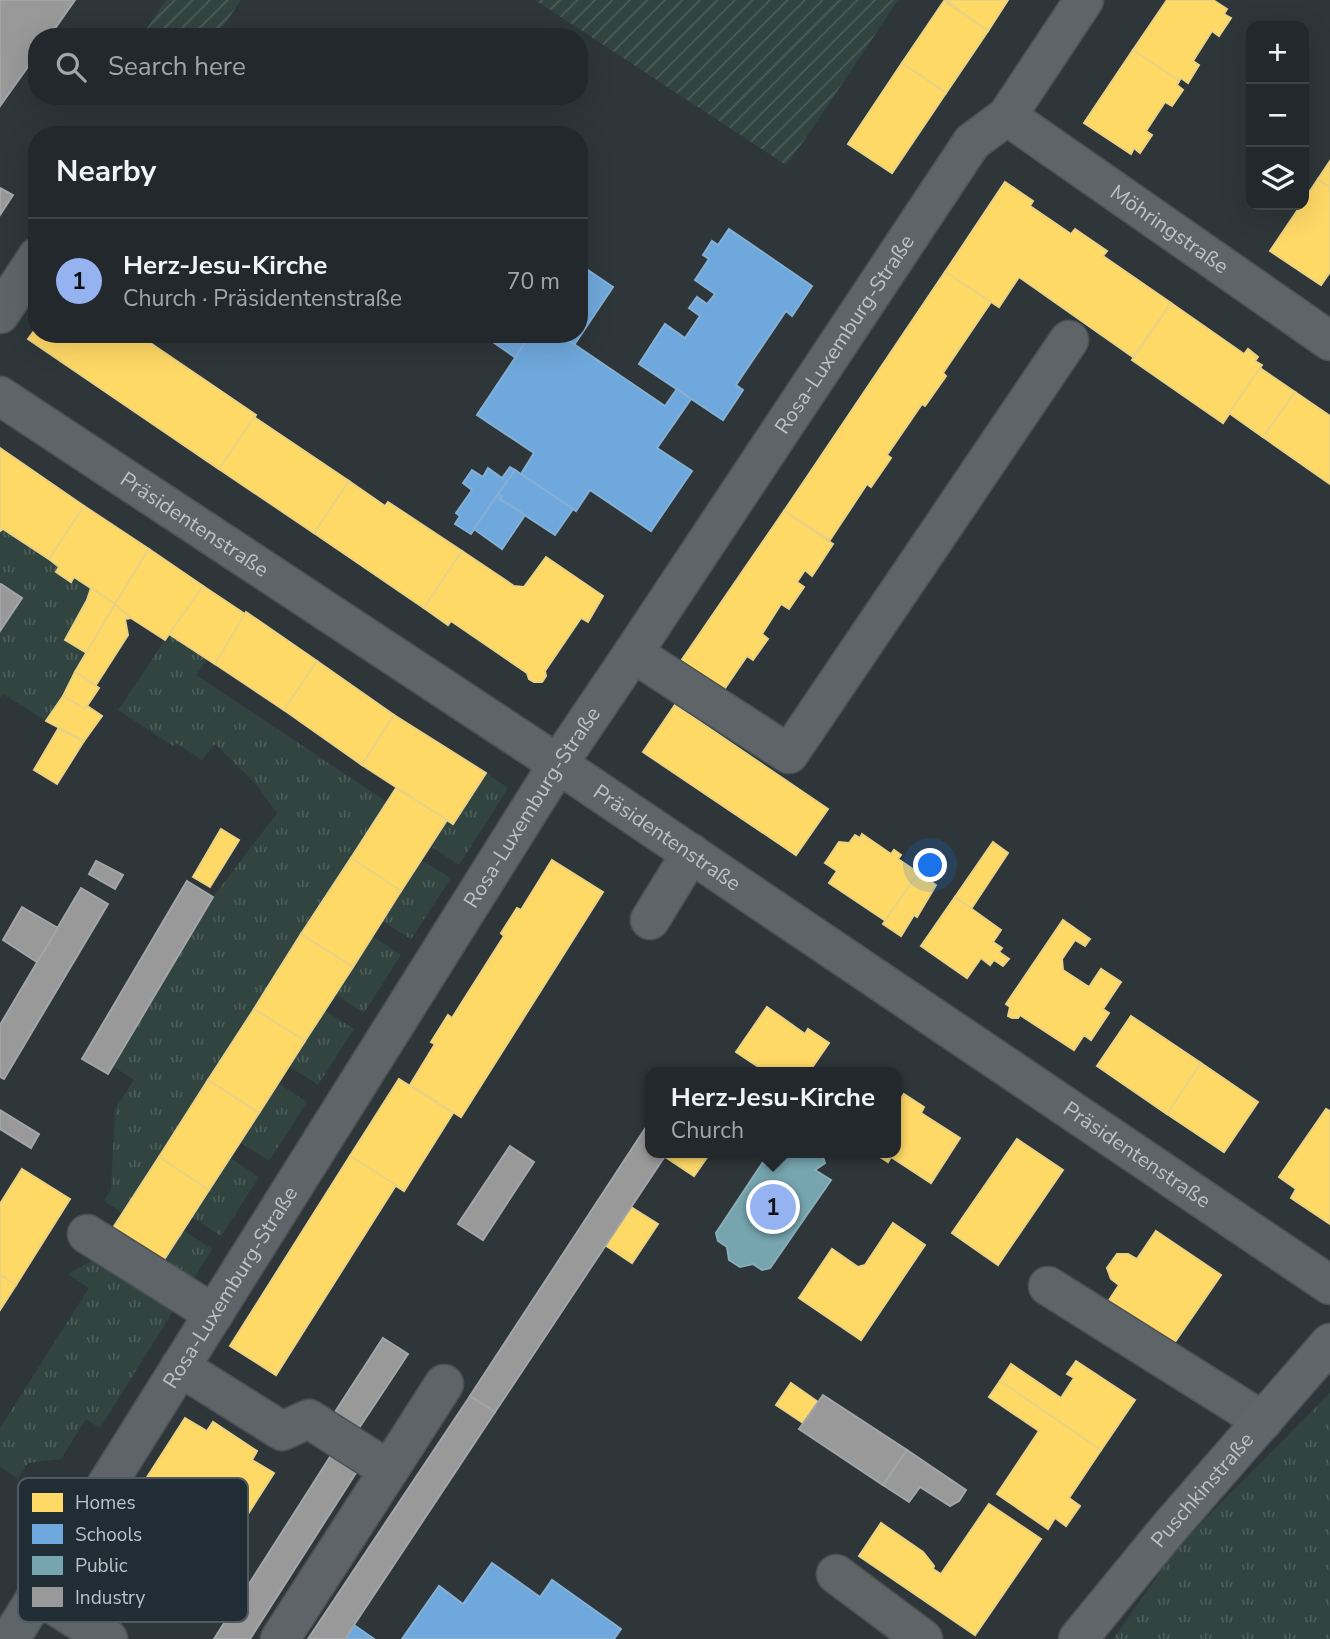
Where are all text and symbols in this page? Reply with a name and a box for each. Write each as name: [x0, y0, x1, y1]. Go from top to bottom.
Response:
map controls: [1246, 21, 1309, 210]
button: +: [1246, 21, 1309, 84]
search box: [28, 28, 588, 105]
icon: search: [52, 48, 90, 86]
text: Search here: [108, 49, 246, 84]
button: −: [1246, 84, 1309, 147]
button: layers: [1246, 147, 1309, 210]
text: Nearby: [56, 151, 156, 192]
street label: Möhringstraße: [1105, 178, 1234, 280]
street label: Rosa-Luxemburg-Straße: [768, 229, 921, 439]
text: Herz-Jesu-Kirche: [123, 248, 327, 283]
text: 1: [72, 266, 86, 297]
text: 70 m: [507, 266, 560, 297]
text: Church · Präsidentenstraße: [123, 283, 402, 314]
street label: Präsidentenstraße: [115, 465, 274, 583]
street label: Rosa-Luxemburg-Straße: [457, 701, 607, 913]
street label: Präsidentenstraße: [588, 778, 746, 897]
your location: [913, 848, 947, 882]
popup: [645, 1067, 901, 1158]
text: Herz-Jesu-Kirche: [671, 1080, 875, 1115]
street label: Präsidentenstraße: [1058, 1095, 1216, 1215]
text: Church: [671, 1115, 744, 1146]
street label: Rosa-Luxemburg-Straße: [156, 1181, 304, 1394]
pin: 1: [750, 1181, 796, 1233]
street label: Puschkinstraße: [1144, 1426, 1260, 1554]
legend: [18, 1478, 248, 1622]
text: Homes: [75, 1490, 136, 1516]
text: Schools: [75, 1522, 142, 1548]
text: Public: [75, 1553, 128, 1579]
text: Industry: [75, 1585, 145, 1611]

